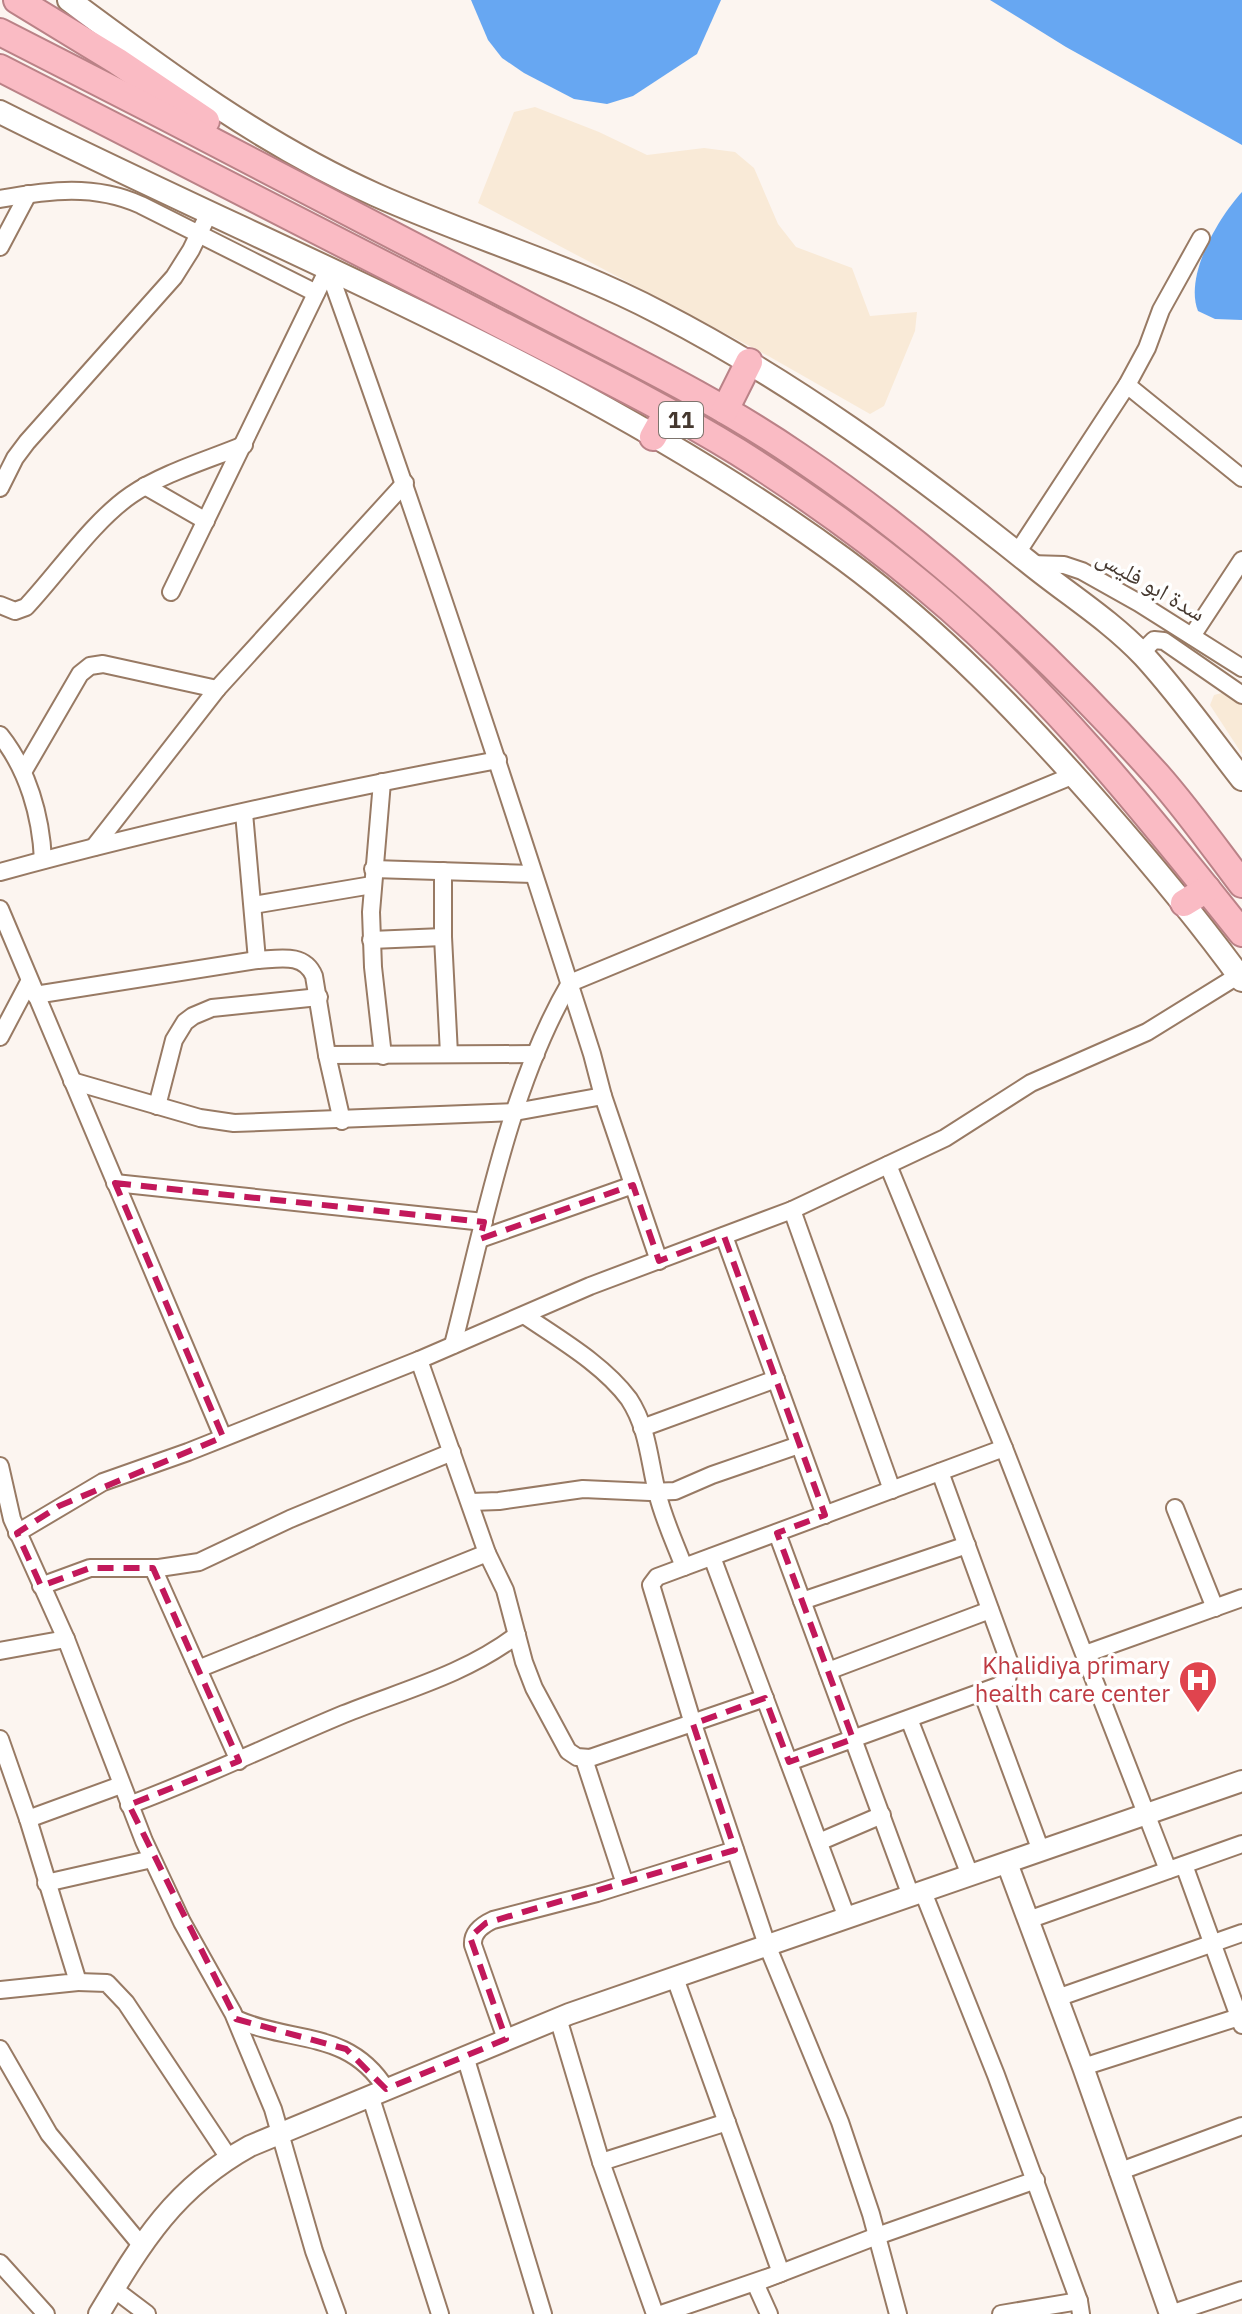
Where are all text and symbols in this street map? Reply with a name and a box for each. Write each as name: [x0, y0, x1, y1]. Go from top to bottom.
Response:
road number: 11: [659, 402, 703, 438]
street label: سدة ابو فليس: [1091, 540, 1212, 628]
place label: Khalidiya primary health care center: [975, 1649, 1170, 1709]
hospital icon: Khalidiya primary health care center: [1177, 1659, 1219, 1714]

